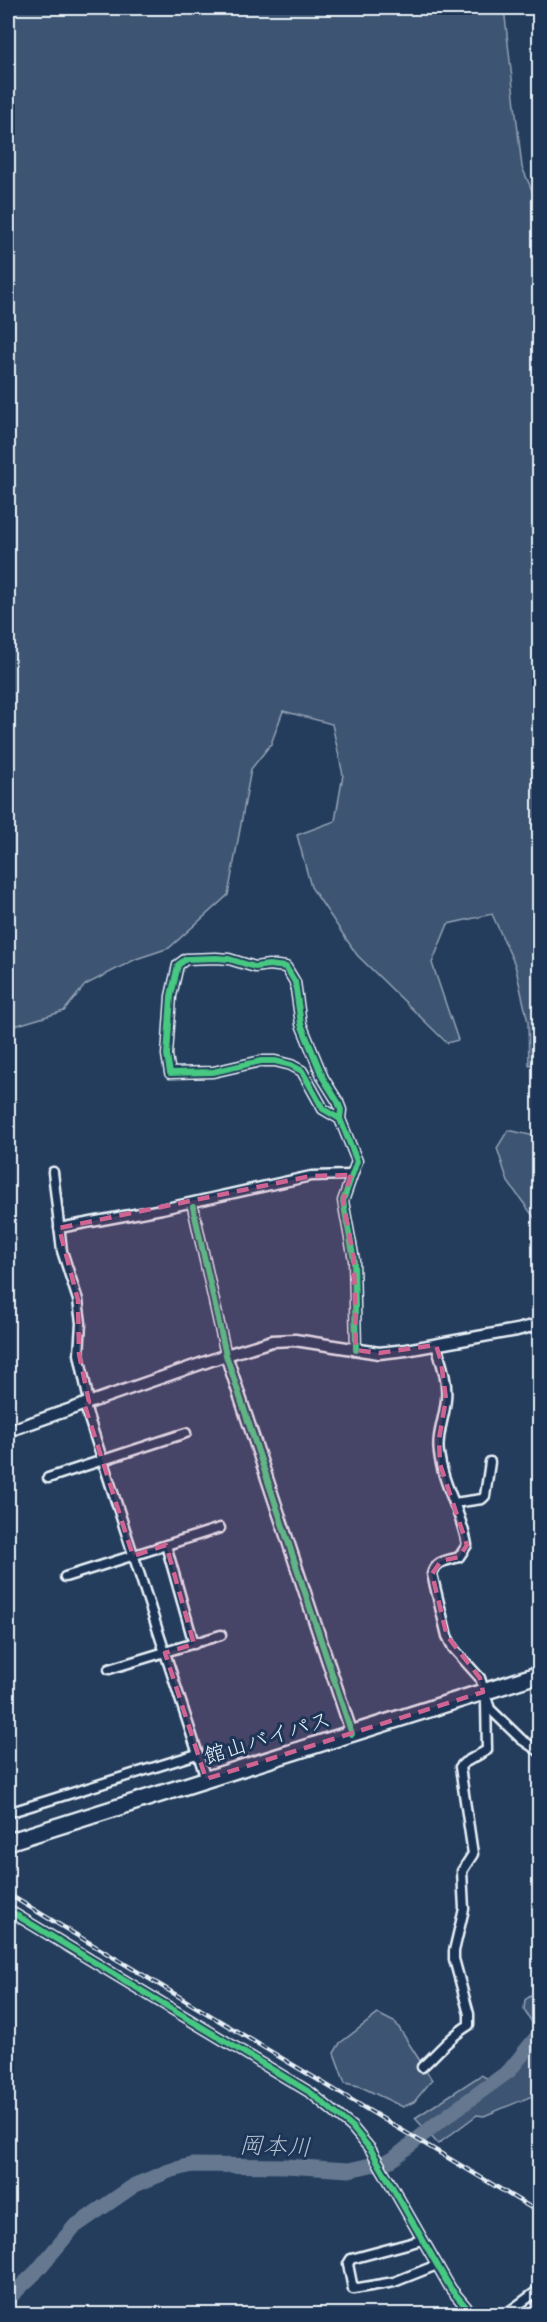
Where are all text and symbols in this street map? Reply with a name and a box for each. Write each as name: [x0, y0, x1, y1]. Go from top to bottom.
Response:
street label: 館山バイパス: [200, 1703, 334, 1771]
water label: 岡本川: [238, 2128, 312, 2162]

